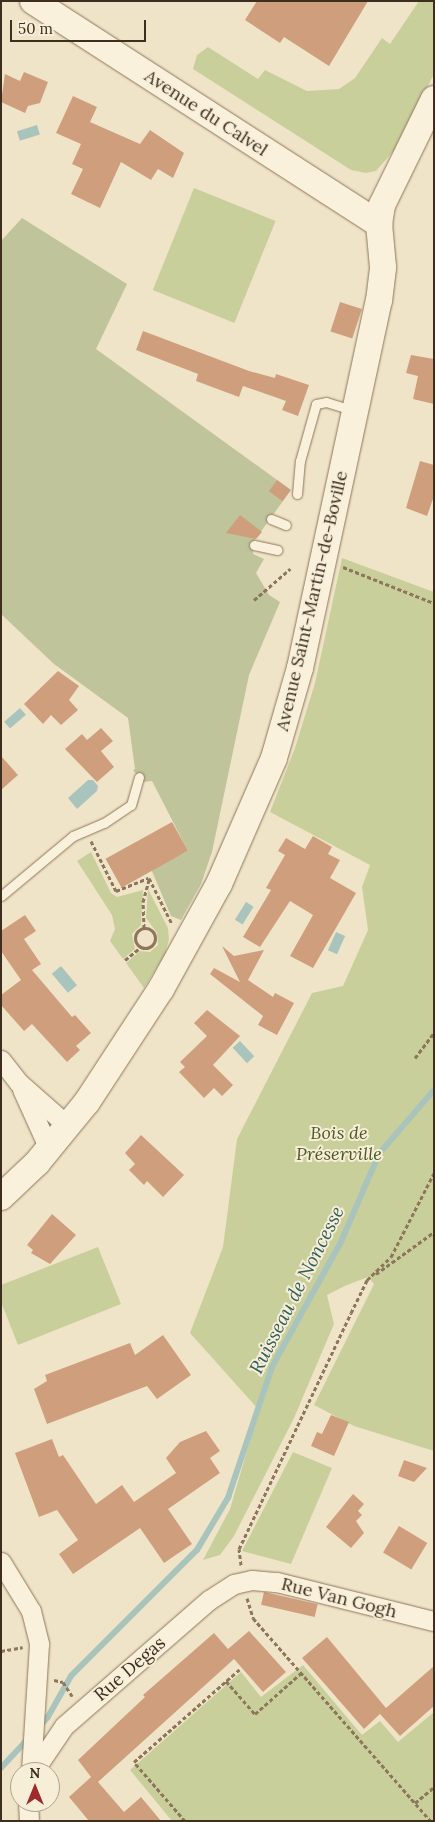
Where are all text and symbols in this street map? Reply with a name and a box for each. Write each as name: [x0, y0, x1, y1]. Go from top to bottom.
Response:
scale bar: [12, 10, 149, 42]
text: 50 m: [18, 19, 53, 38]
street label: Avenue du Calvel: [140, 65, 272, 161]
street label: Avenue Saint-Martin-de-Boville: [272, 469, 352, 733]
park label: Bois de Préserville: [296, 1123, 382, 1166]
water label: Ruisseau de Noncesse: [245, 1202, 349, 1378]
street label: Rue Van Gogh: [279, 1573, 399, 1623]
street label: Rue Degas: [90, 1632, 170, 1706]
north arrow: [10, 1762, 60, 1812]
text: N: [30, 1764, 40, 1782]

